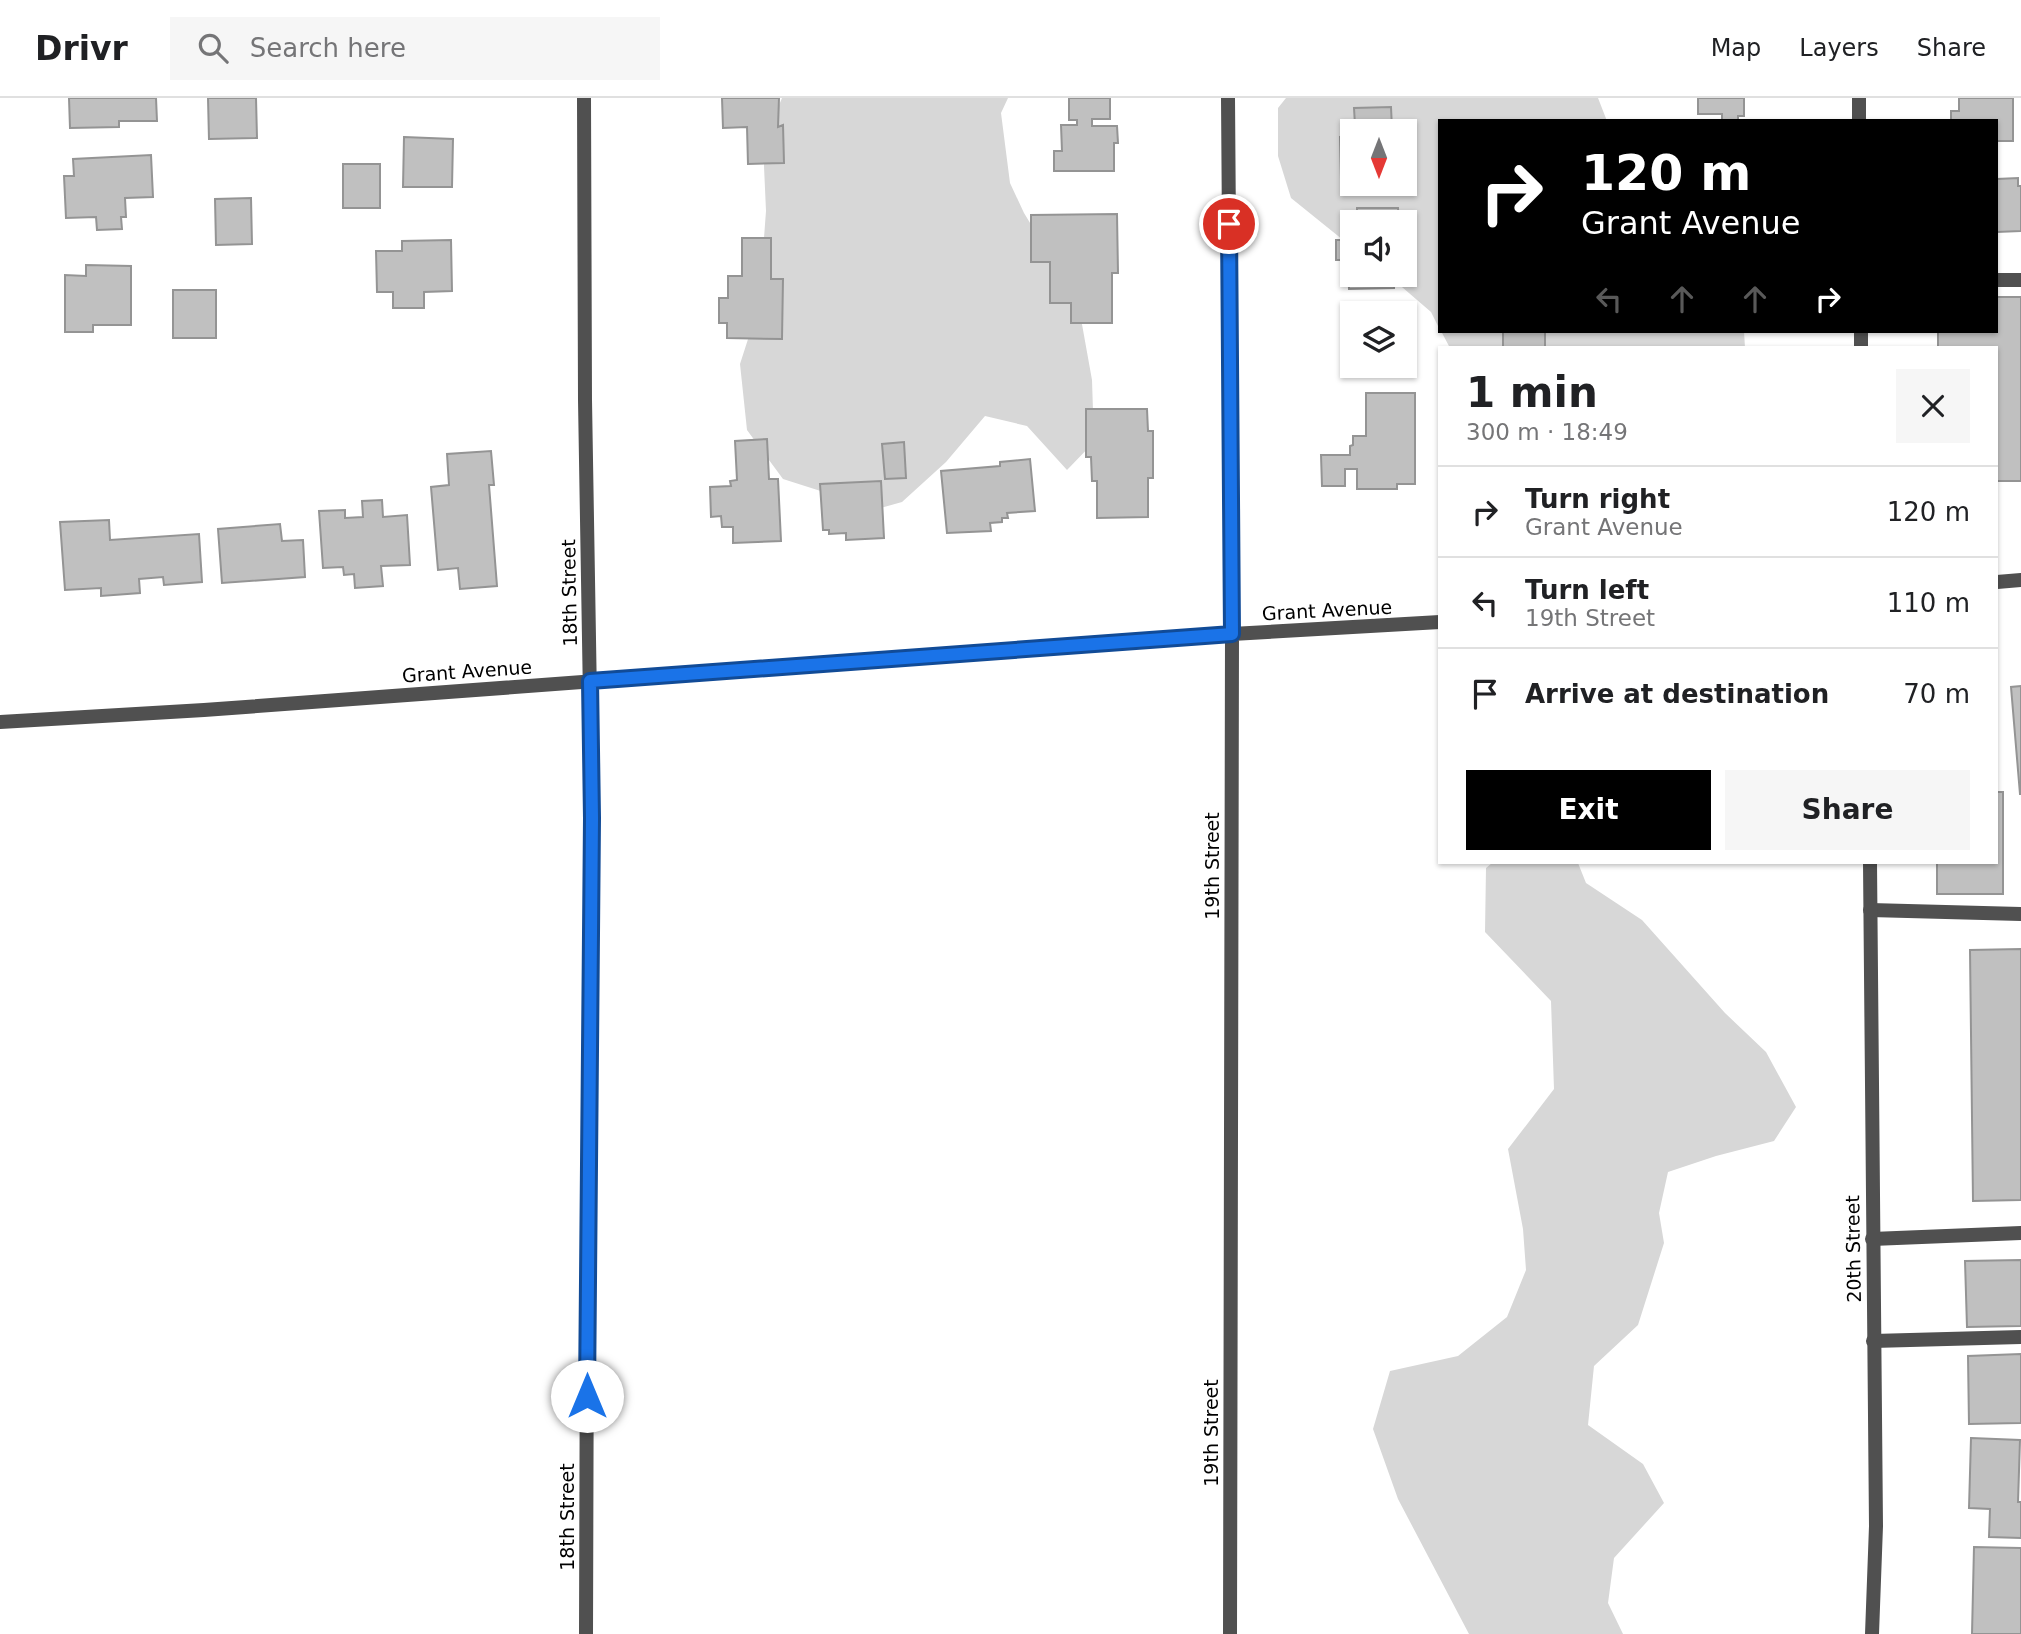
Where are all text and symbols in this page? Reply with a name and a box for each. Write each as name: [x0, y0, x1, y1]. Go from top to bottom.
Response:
search box: [170, 17, 660, 80]
text: Drivr: [35, 29, 128, 68]
icon: search: [194, 29, 232, 67]
text: Search here: [250, 33, 406, 63]
text: Map: [1711, 34, 1761, 62]
text: Layers: [1799, 34, 1879, 62]
text: Share: [1917, 34, 1986, 62]
north arrow: [1340, 119, 1418, 196]
map controls: [1340, 119, 1417, 378]
text: 120 m: [1581, 145, 1751, 202]
icon: right: [1466, 147, 1557, 238]
pin: [1199, 194, 1259, 254]
text: Grant Avenue: [1581, 204, 1800, 242]
icon: arrive: [1210, 205, 1248, 243]
button: sound: [1340, 210, 1417, 287]
icon: left: [1590, 280, 1628, 318]
icon: ahead: [1663, 280, 1701, 318]
icon: ahead: [1736, 280, 1774, 318]
icon: right: [1809, 280, 1847, 318]
button: layers: [1340, 301, 1417, 378]
text: 1 min: [1466, 368, 1598, 417]
button: close: [1896, 369, 1970, 443]
text: 300 m · 18:49: [1466, 419, 1628, 445]
text: Turn right: [1525, 484, 1670, 514]
icon: right: [1466, 493, 1504, 531]
text: 120 m: [1887, 497, 1970, 527]
text: Grant Avenue: [1525, 514, 1683, 540]
street label: 18th Street: [557, 539, 581, 647]
text: Turn left: [1525, 575, 1649, 605]
icon: left: [1466, 584, 1504, 622]
text: 110 m: [1887, 588, 1970, 618]
street label: Grant Avenue: [1261, 596, 1393, 624]
text: 19th Street: [1525, 605, 1655, 631]
street label: Grant Avenue: [401, 655, 533, 687]
icon: arrive: [1466, 675, 1504, 713]
text: Arrive at destination: [1525, 679, 1829, 709]
text: 70 m: [1903, 679, 1970, 709]
button: Exit: [1466, 770, 1711, 850]
button: Share: [1725, 770, 1970, 850]
street label: 19th Street: [1201, 812, 1223, 920]
street label: 20th Street: [1841, 1195, 1865, 1303]
position arrow: [550, 1359, 624, 1433]
street label: 19th Street: [1200, 1379, 1222, 1487]
street label: 18th Street: [556, 1463, 578, 1571]

